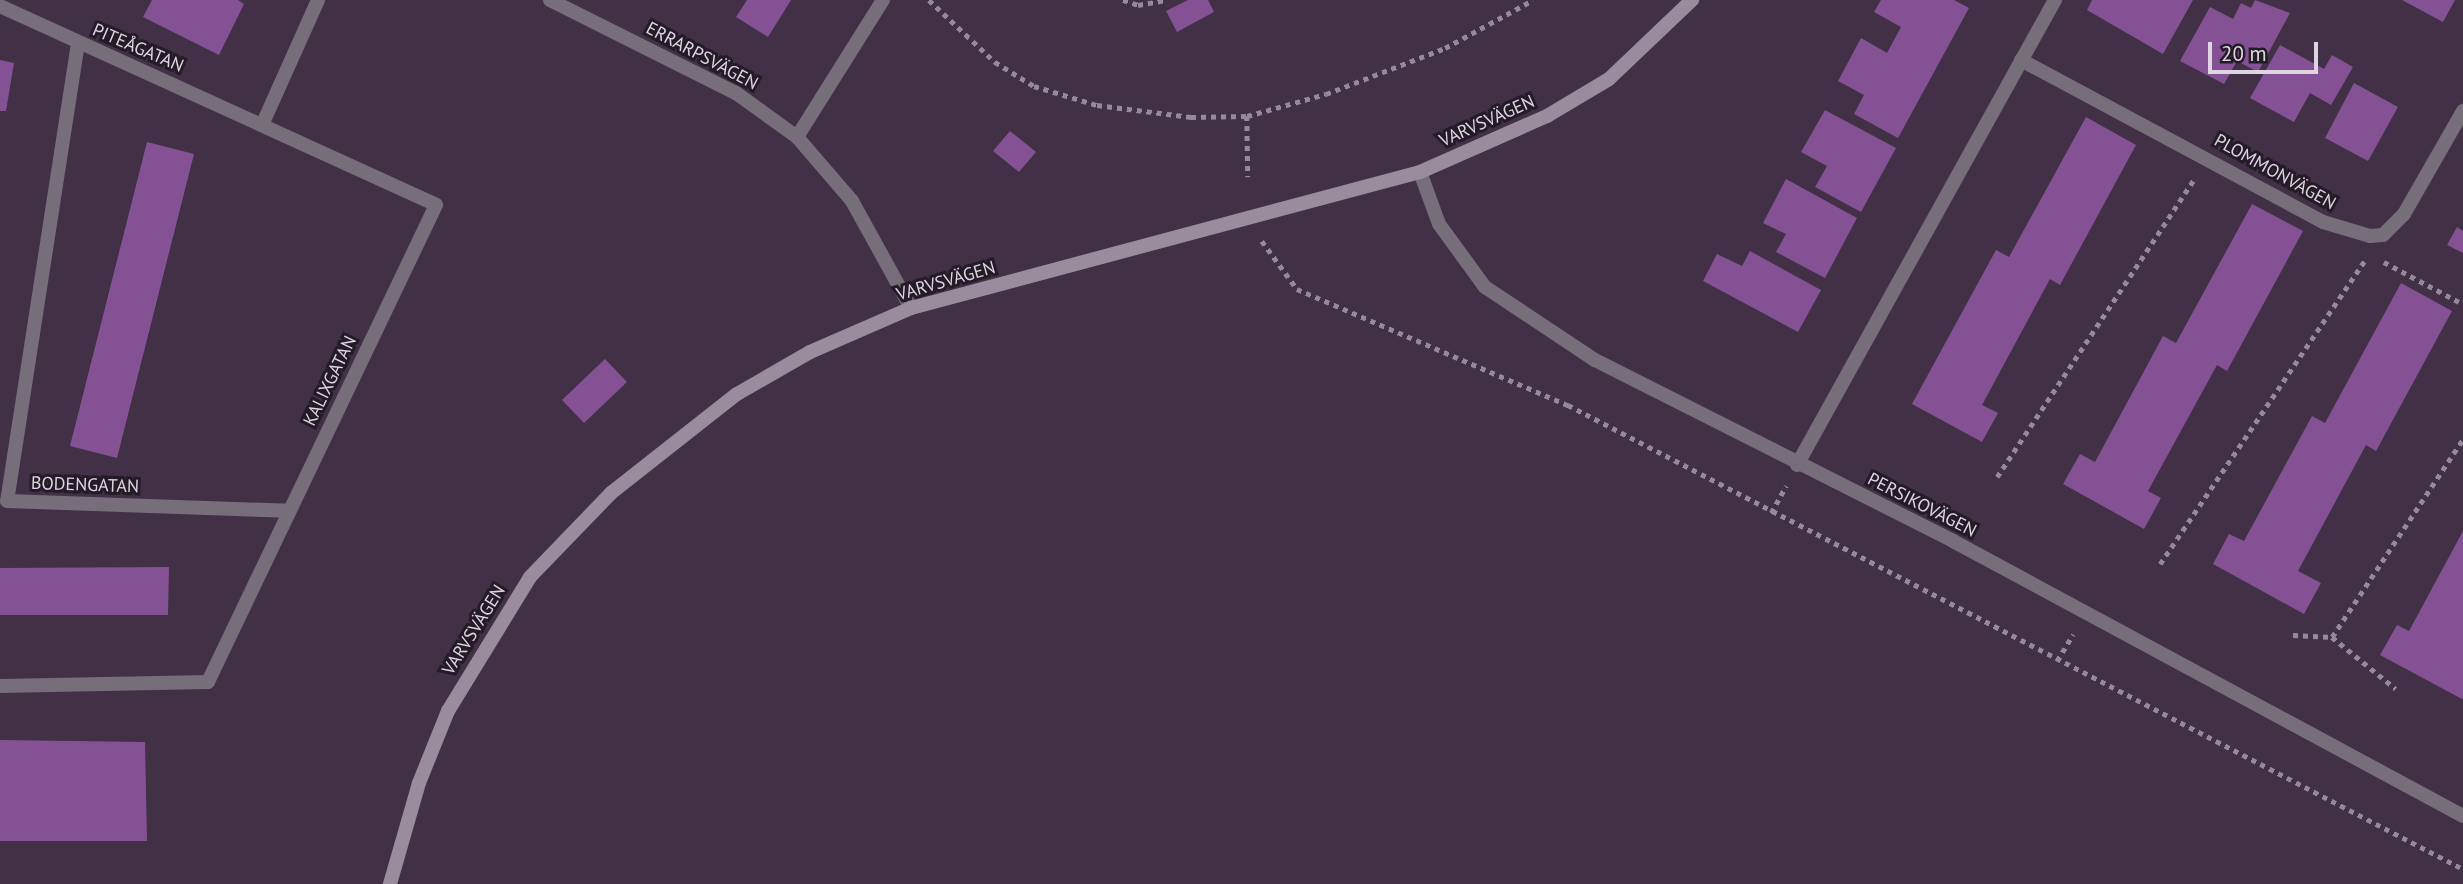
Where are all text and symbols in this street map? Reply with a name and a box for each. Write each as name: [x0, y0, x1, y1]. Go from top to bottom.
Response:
street label: ERRARPSVÄGEN: [642, 17, 762, 95]
street label: PITEÅGATAN: [89, 19, 187, 77]
scale bar: [2211, 28, 2321, 72]
text: 20 m: [2221, 40, 2267, 67]
street label: VARVSVÄGEN: [1436, 90, 1538, 152]
street label: PLOMMONVÄGEN: [2210, 130, 2340, 214]
street label: VARVSVÄGEN: [894, 257, 998, 305]
street label: KALIXGATAN: [299, 332, 361, 430]
street label: PERSIKOVÄGEN: [1864, 468, 1980, 542]
street label: BODENGATAN: [31, 472, 139, 498]
street label: VARVSVÄGEN: [438, 581, 510, 679]

